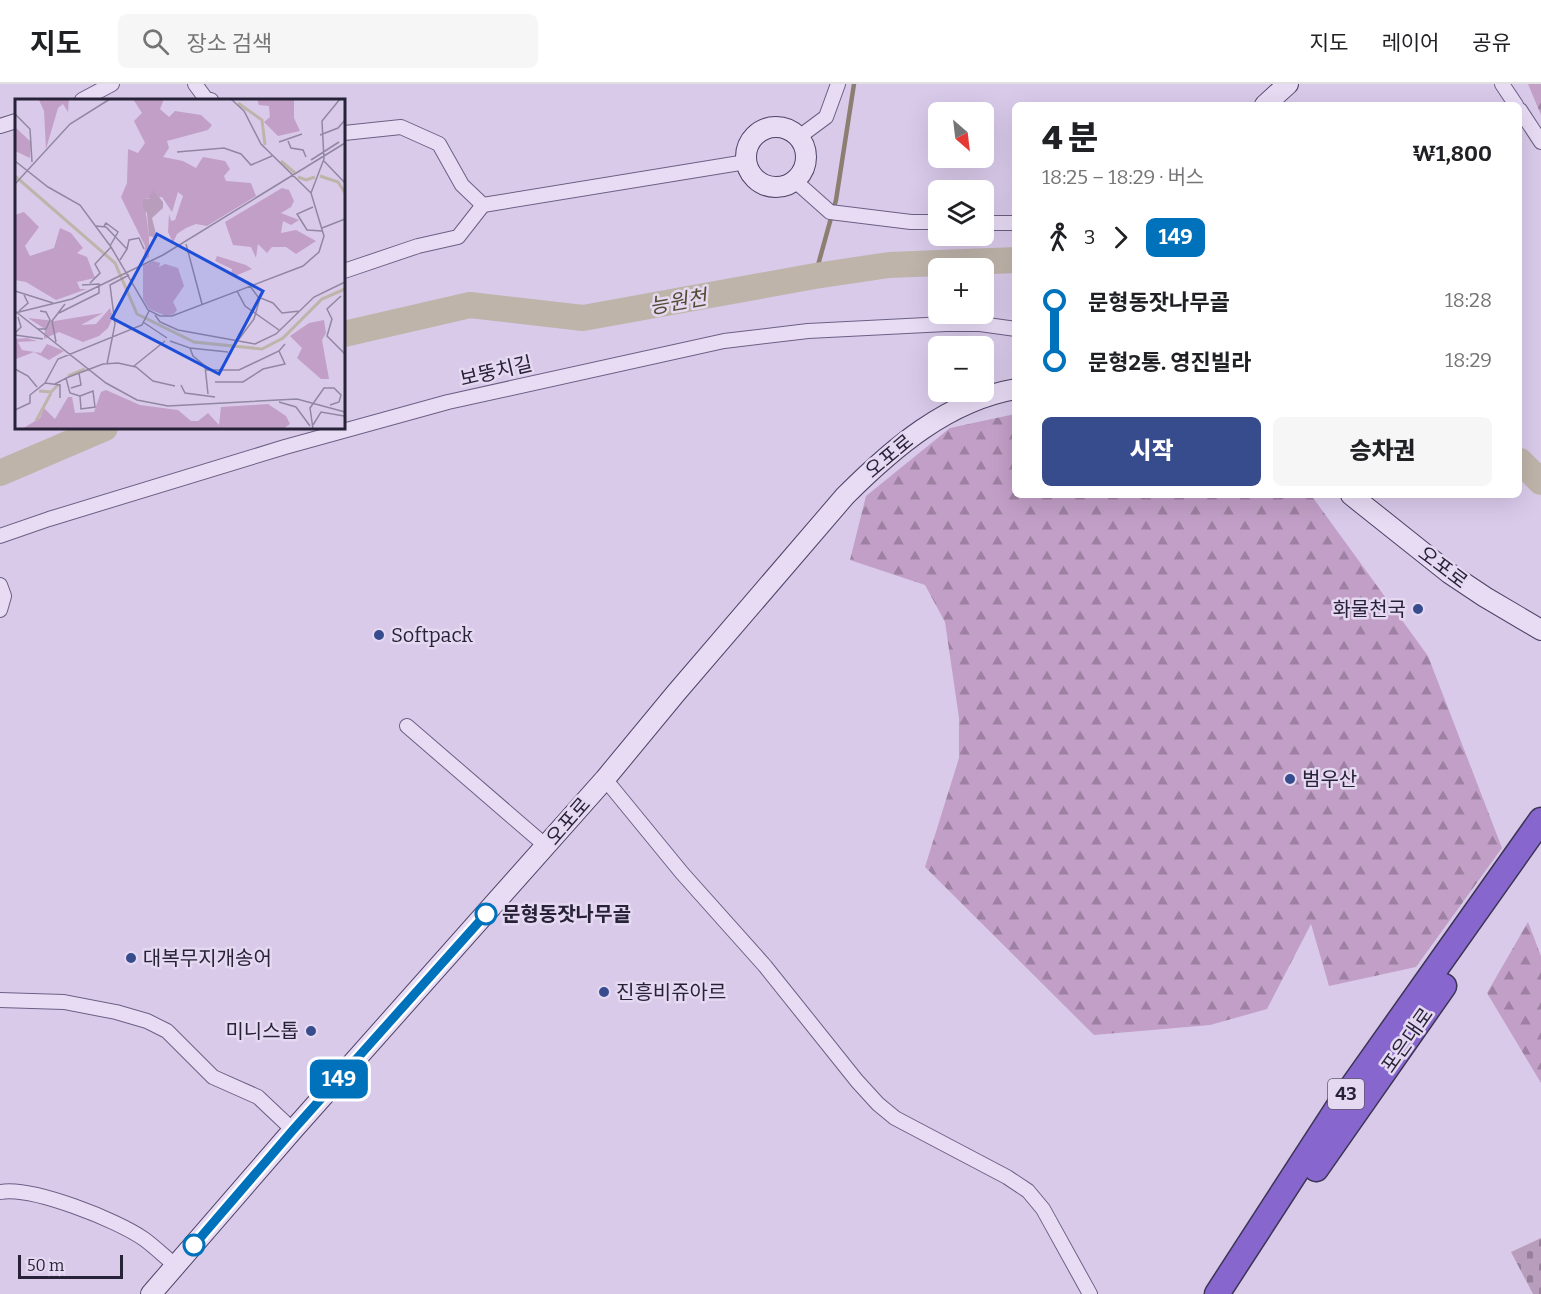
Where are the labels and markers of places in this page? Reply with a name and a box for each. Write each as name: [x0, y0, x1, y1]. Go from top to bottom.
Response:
place label: 화물천국: [1332, 597, 1406, 621]
marker: 화물천국: [1411, 602, 1425, 616]
place label: Softpack: [391, 623, 473, 647]
marker: Softpack: [372, 628, 386, 642]
place label: 범우산: [1302, 767, 1357, 791]
marker: 범우산: [1283, 772, 1297, 786]
place label: 문형동잣나무골: [502, 902, 631, 926]
marker: 문형동잣나무골: [475, 903, 497, 925]
place label: 대복무지개송어: [143, 946, 272, 970]
marker: 대복무지개송어: [124, 951, 138, 965]
place label: 진흥비쥬아르: [616, 980, 726, 1004]
marker: 진흥비쥬아르: [597, 985, 611, 999]
place label: 미니스톱: [225, 1019, 299, 1043]
marker: 미니스톱: [304, 1024, 318, 1038]
unlabelled marker: [183, 1234, 205, 1256]

